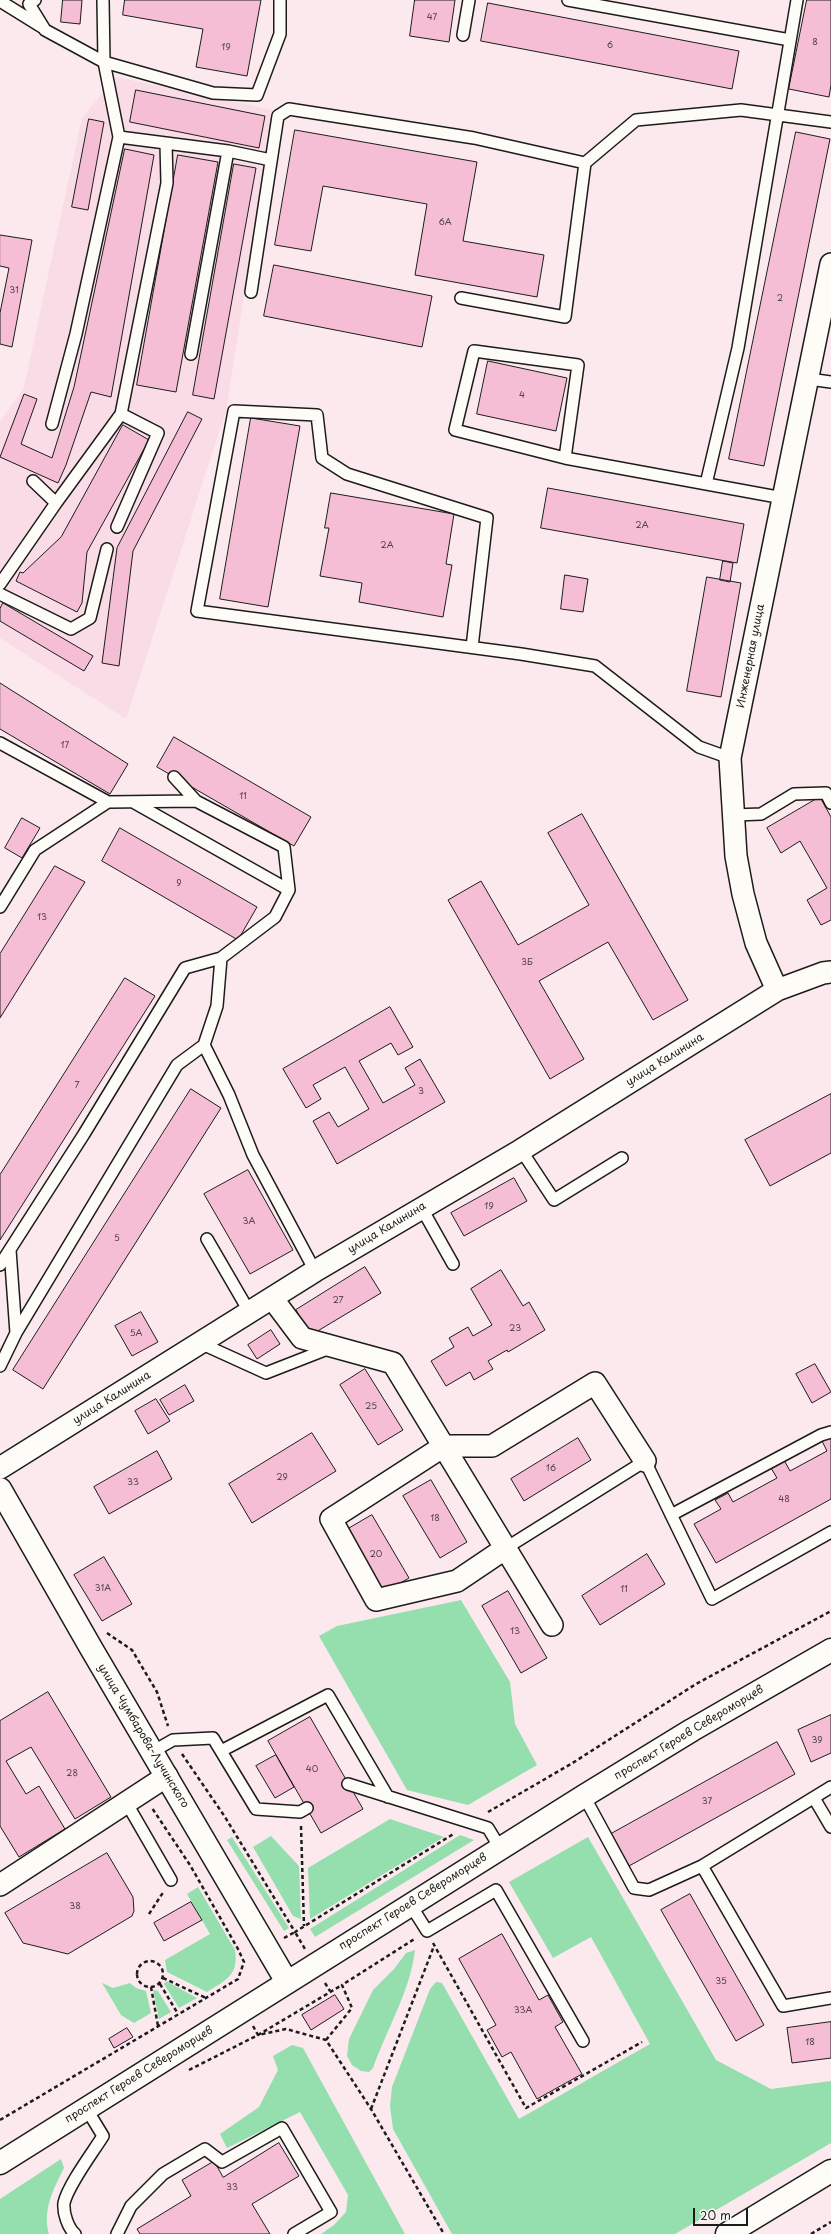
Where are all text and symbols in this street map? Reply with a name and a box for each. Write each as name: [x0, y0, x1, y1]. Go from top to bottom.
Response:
house number: 47: [427, 13, 437, 23]
house number: 8: [812, 38, 818, 48]
house number: 6: [607, 41, 613, 51]
house number: 19: [221, 43, 231, 53]
house number: 6А: [438, 218, 452, 228]
house number: 31: [9, 286, 19, 296]
house number: 2: [777, 294, 783, 304]
house number: 4: [519, 391, 525, 401]
house number: 2А: [635, 521, 649, 531]
house number: 2А: [380, 541, 394, 551]
street label: Инженерная улица: [734, 603, 768, 709]
house number: 17: [61, 741, 69, 751]
house number: 11: [239, 792, 247, 802]
house number: 9: [176, 879, 182, 889]
house number: 13: [37, 913, 47, 923]
house number: 3Б: [521, 958, 533, 968]
street label: улица Калинина: [624, 1031, 706, 1089]
house number: 7: [74, 1081, 80, 1091]
house number: 3: [418, 1087, 424, 1097]
street label: улица Калинина: [345, 1199, 429, 1257]
house number: 19: [484, 1202, 494, 1212]
house number: 3А: [243, 1217, 255, 1227]
house number: 5: [114, 1234, 120, 1244]
house number: 27: [332, 1296, 344, 1306]
house number: 23: [509, 1324, 521, 1334]
house number: 5А: [130, 1329, 142, 1339]
street label: улица Калинина: [71, 1369, 153, 1427]
house number: 25: [365, 1402, 377, 1412]
house number: 16: [546, 1464, 556, 1474]
house number: 29: [276, 1473, 288, 1483]
house number: 33: [127, 1478, 139, 1488]
house number: 48: [778, 1495, 790, 1505]
house number: 18: [430, 1514, 440, 1524]
house number: 20: [370, 1550, 382, 1560]
house number: 31А: [95, 1584, 111, 1594]
house number: 11: [620, 1585, 628, 1595]
house number: 13: [510, 1627, 520, 1637]
street label: улица Чумбарова-Лучинского: [95, 1661, 191, 1811]
street label: проспект Героев Североморцев: [612, 1683, 766, 1783]
house number: 39: [811, 1736, 823, 1746]
house number: 40: [306, 1765, 318, 1775]
house number: 28: [66, 1769, 78, 1779]
house number: 37: [702, 1797, 712, 1807]
street label: проспект Героев Североморцев: [337, 1851, 489, 1953]
house number: 38: [69, 1902, 81, 1912]
house number: 35: [715, 1977, 727, 1987]
house number: 33А: [514, 2006, 532, 2016]
street label: проспект Героев Североморцев: [63, 2024, 215, 2126]
house number: 18: [805, 2038, 815, 2048]
house number: 33: [226, 2183, 238, 2193]
scale bar: [695, 2200, 750, 2226]
text: 20 m: [700, 2206, 731, 2224]

